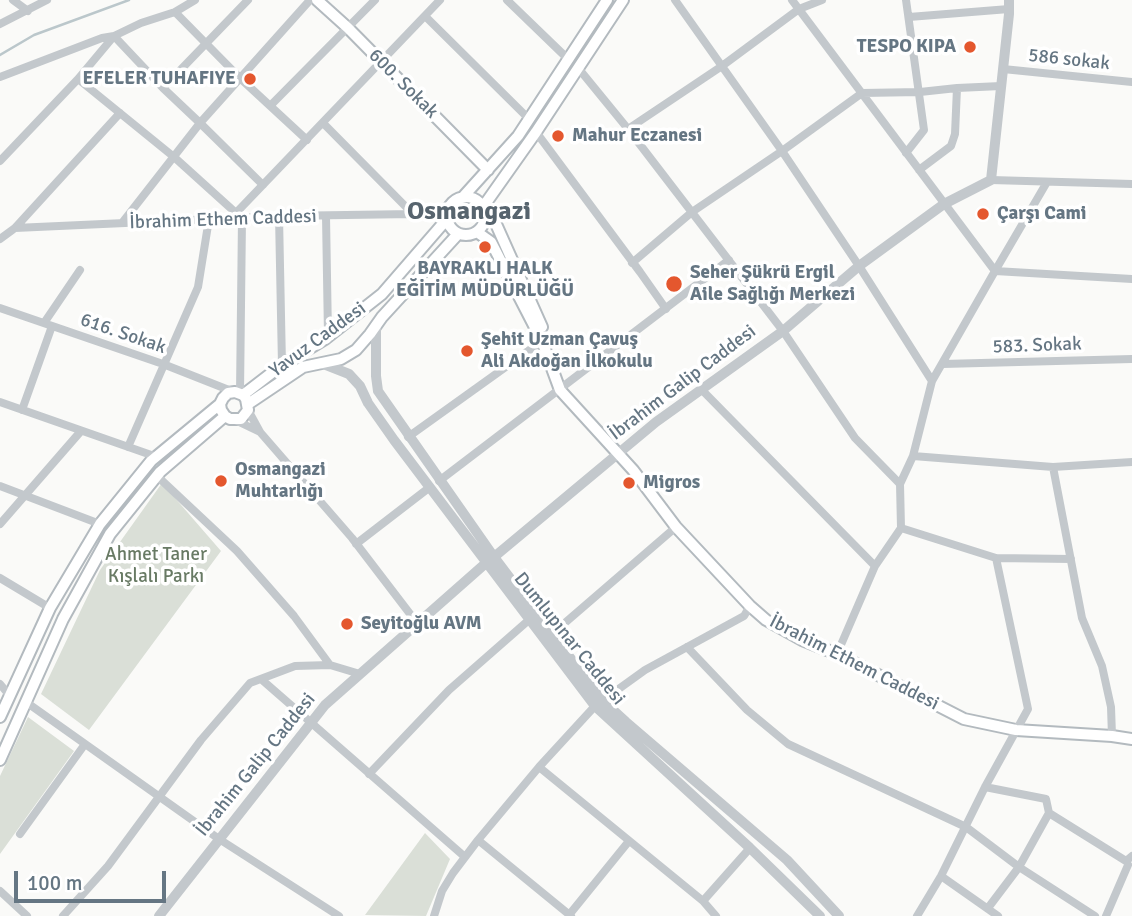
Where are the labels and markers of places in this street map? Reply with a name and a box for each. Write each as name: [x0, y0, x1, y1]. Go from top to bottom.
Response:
place label: TESPO KIPA: [857, 36, 956, 58]
marker: TESPO KIPA: [962, 39, 978, 55]
place label: EFELER TUHAFIYE: [82, 68, 236, 90]
marker: EFELER TUHAFIYE: [242, 71, 258, 87]
place label: Mahur Eczanesi: [572, 125, 702, 147]
marker: Mahur Eczanesi: [550, 128, 566, 144]
place label: Çarşı Cami: [997, 203, 1087, 225]
marker: Çarşı Cami: [975, 206, 991, 222]
marker: BAYRAKLI HALK EĞİTİM MÜDÜRLÜĞÜ: [477, 239, 493, 255]
place label: BAYRAKLI HALK EĞİTİM MÜDÜRLÜĞÜ: [396, 258, 574, 302]
place label: Seher Şükrü Ergil Aile Sağlığı Merkezi: [690, 262, 855, 306]
marker: Seher Şükrü Ergil Aile Sağlığı Merkezi: [664, 274, 684, 294]
place label: Şehit Uzman Çavuş Ali Akdoğan İlkokulu: [481, 329, 653, 373]
marker: Şehit Uzman Çavuş Ali Akdoğan İlkokulu: [459, 343, 475, 359]
place label: Osmangazi Muhtarlığı: [235, 459, 326, 503]
place label: Migros: [643, 472, 700, 494]
marker: Osmangazi Muhtarlığı: [213, 473, 229, 489]
marker: Migros: [621, 475, 637, 491]
place label: Seyitoğlu AVM: [361, 613, 482, 635]
marker: Seyitoğlu AVM: [339, 616, 355, 632]

